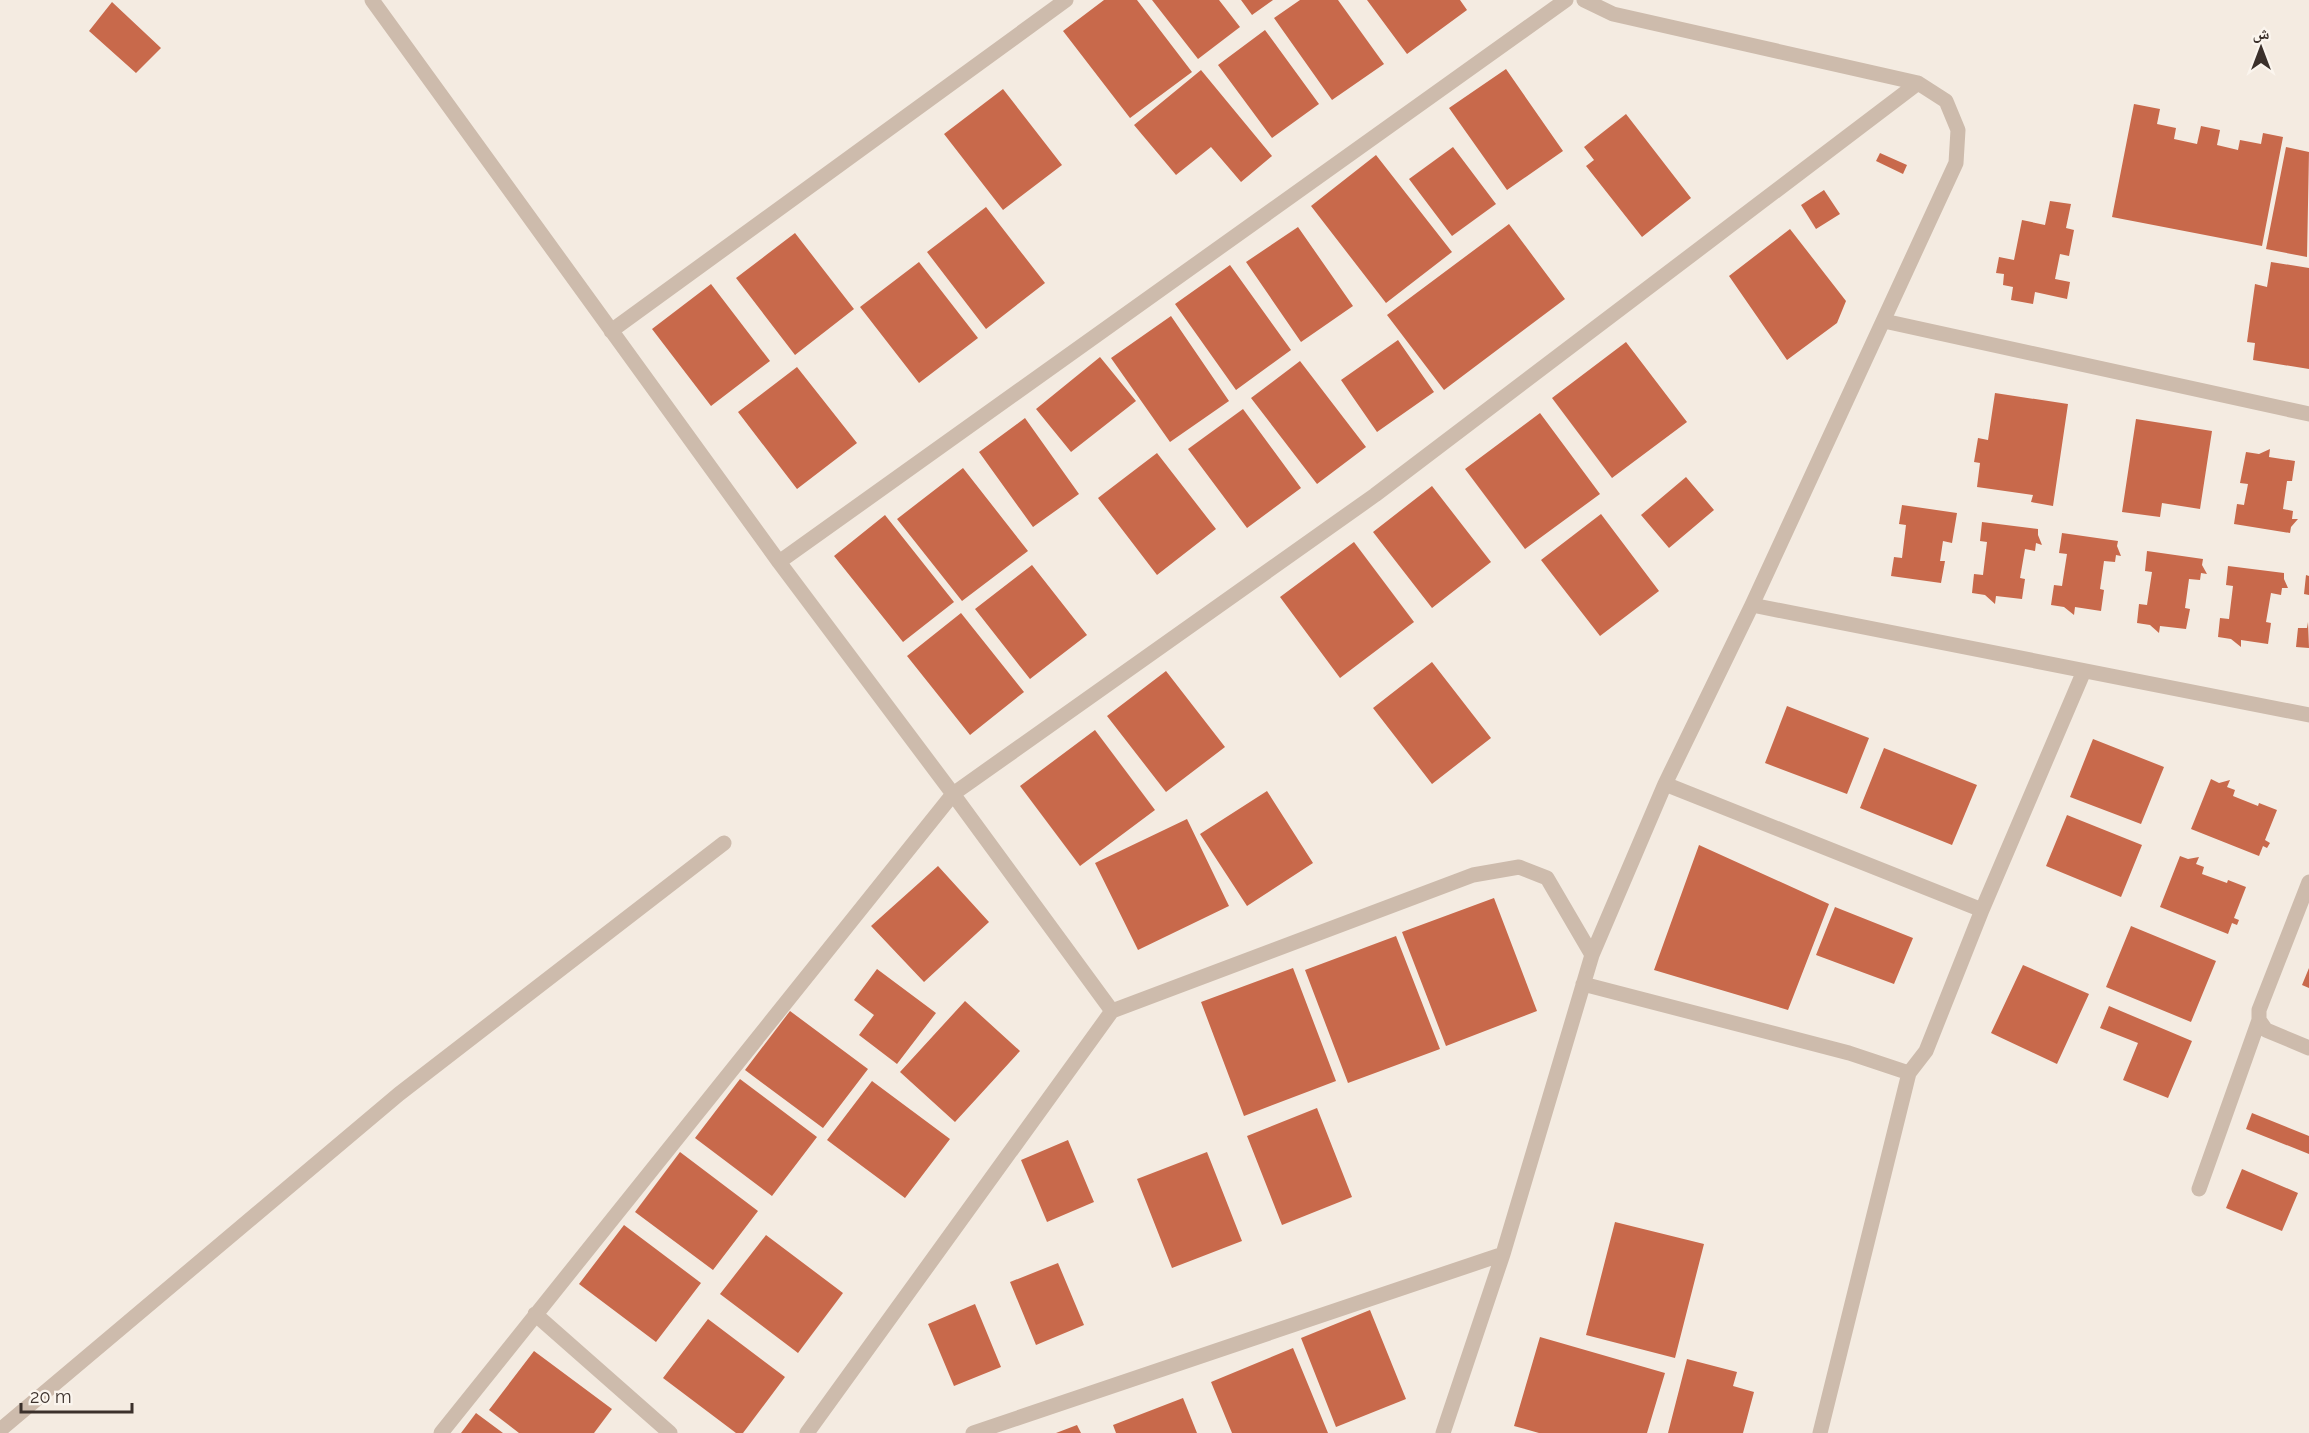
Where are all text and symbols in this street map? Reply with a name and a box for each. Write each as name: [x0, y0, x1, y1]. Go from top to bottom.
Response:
north arrow: [2231, 18, 2291, 78]
text: ش: [2253, 24, 2270, 43]
scale bar: [21, 1376, 132, 1414]
text: 20 m: [30, 1386, 72, 1407]

